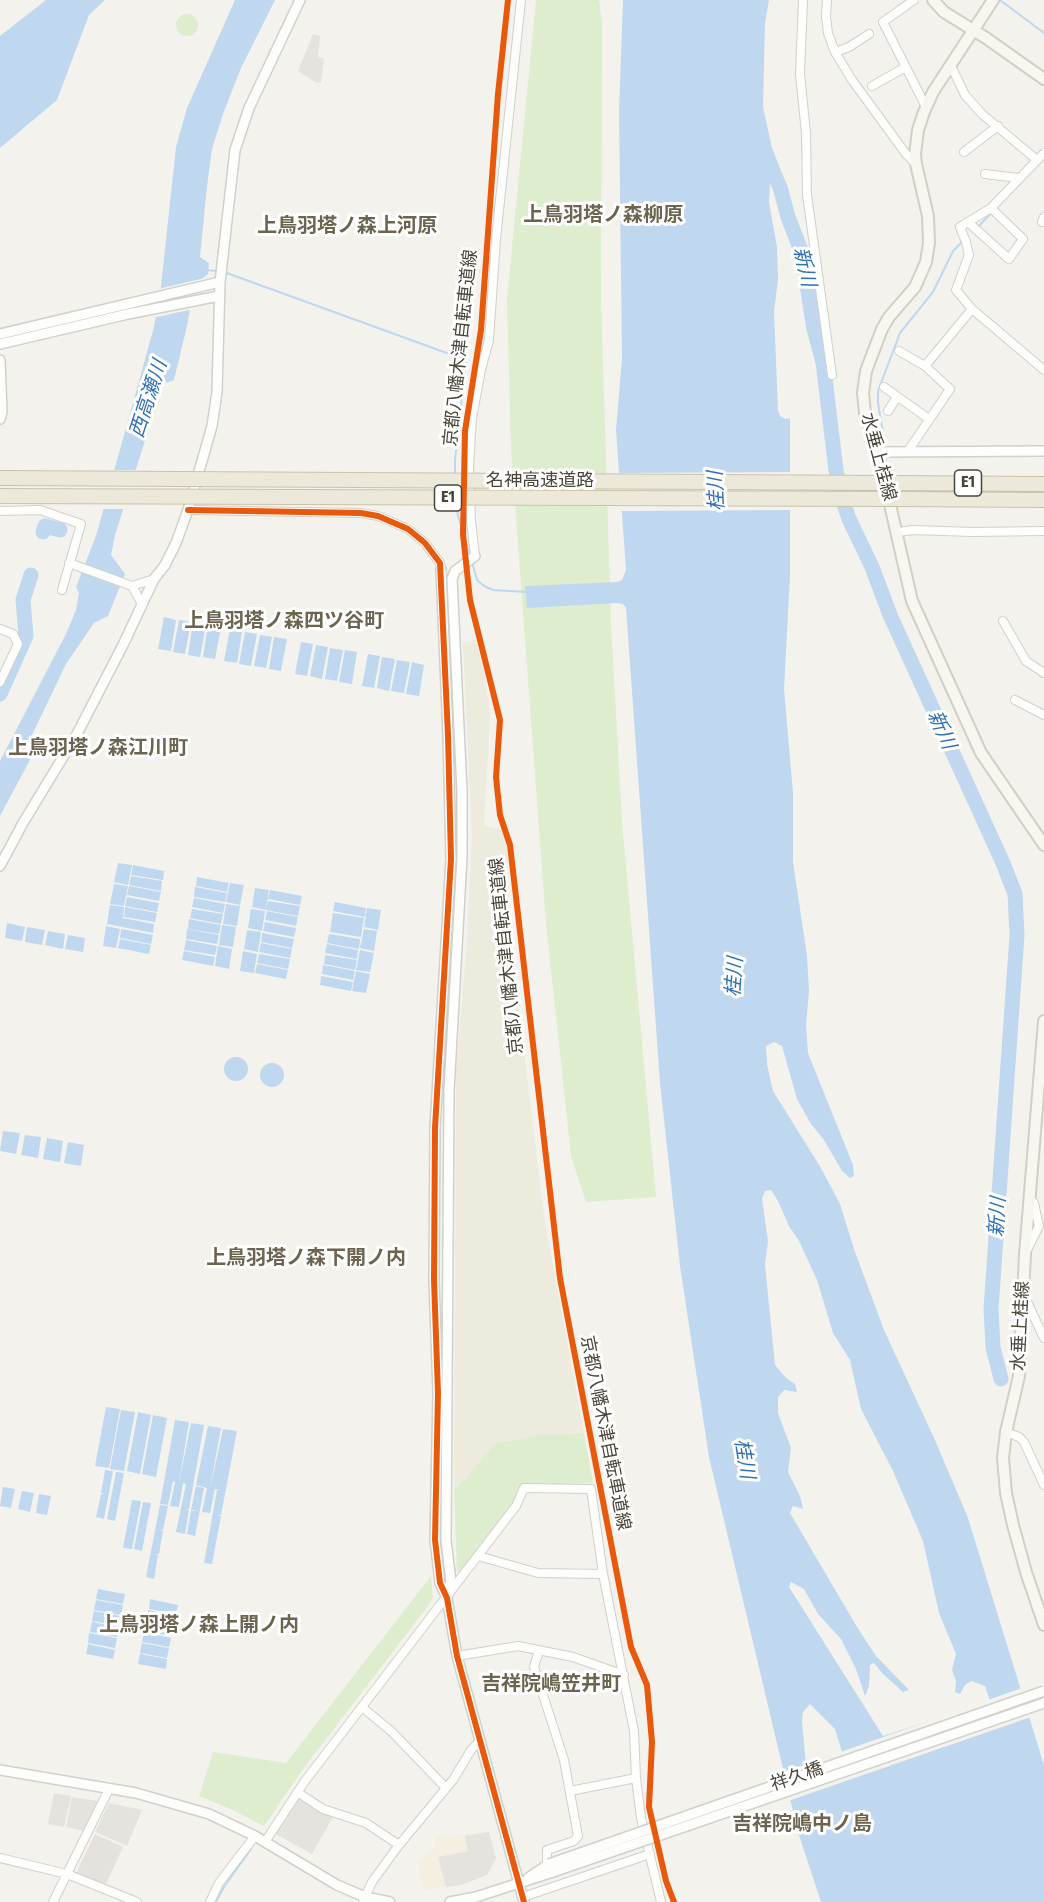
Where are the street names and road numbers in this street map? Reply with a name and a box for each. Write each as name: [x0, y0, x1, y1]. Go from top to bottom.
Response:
street label: 京都八幡木津自転車道線: [440, 248, 482, 448]
street label: 水垂上桂線: [856, 411, 900, 503]
street label: 名神高速道路: [486, 470, 594, 492]
road number: E1: [954, 470, 982, 496]
road number: E1: [434, 485, 462, 511]
street label: 京都八幡木津自転車道線: [486, 856, 528, 1056]
street label: 水垂上桂線: [1008, 1280, 1034, 1372]
street label: 京都八幡木津自転車道線: [576, 1334, 634, 1532]
street label: 祥久橋: [768, 1758, 826, 1796]

